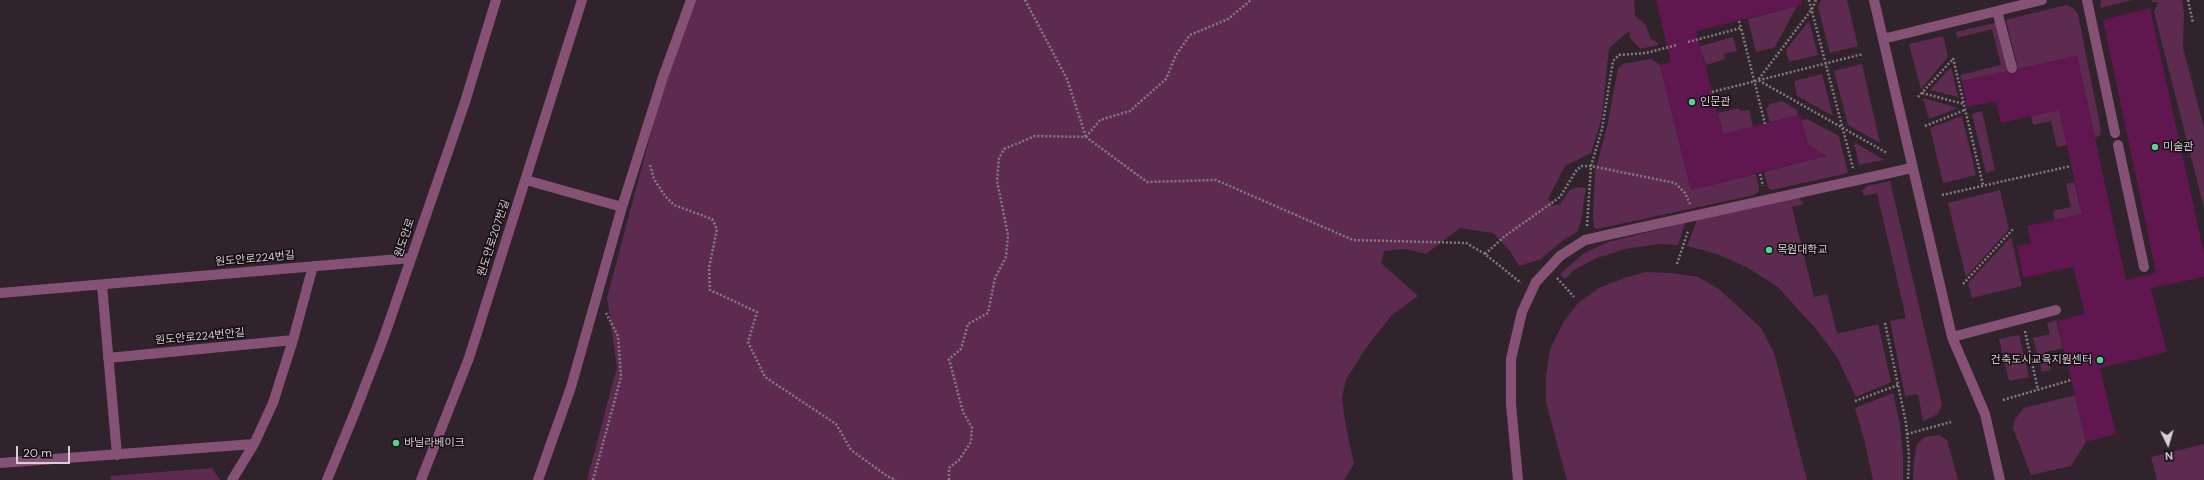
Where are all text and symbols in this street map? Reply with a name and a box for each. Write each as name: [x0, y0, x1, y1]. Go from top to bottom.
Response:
place label: 인문관: [1700, 95, 1730, 109]
marker: 인문관: [1687, 97, 1697, 107]
place label: 미술관: [2163, 140, 2193, 154]
marker: 미술관: [2150, 142, 2160, 152]
street label: 원도안로207번길: [475, 198, 513, 278]
street label: 원도안로: [392, 217, 418, 259]
place label: 목원대학교: [1777, 243, 1828, 257]
marker: 목원대학교: [1764, 245, 1774, 255]
street label: 원도안로224번길: [215, 249, 295, 269]
street label: 원도안로224번안길: [155, 327, 245, 347]
place label: 건축도시교육지원센터: [1991, 353, 2092, 367]
marker: 건축도시교육지원센터: [2095, 355, 2105, 365]
north arrow: [2148, 424, 2188, 464]
place label: 바닐라베이크: [404, 436, 465, 450]
scale bar: [18, 438, 72, 464]
marker: 바닐라베이크: [391, 438, 401, 448]
text: 20 m: [23, 445, 52, 461]
text: N: [2164, 449, 2174, 463]

